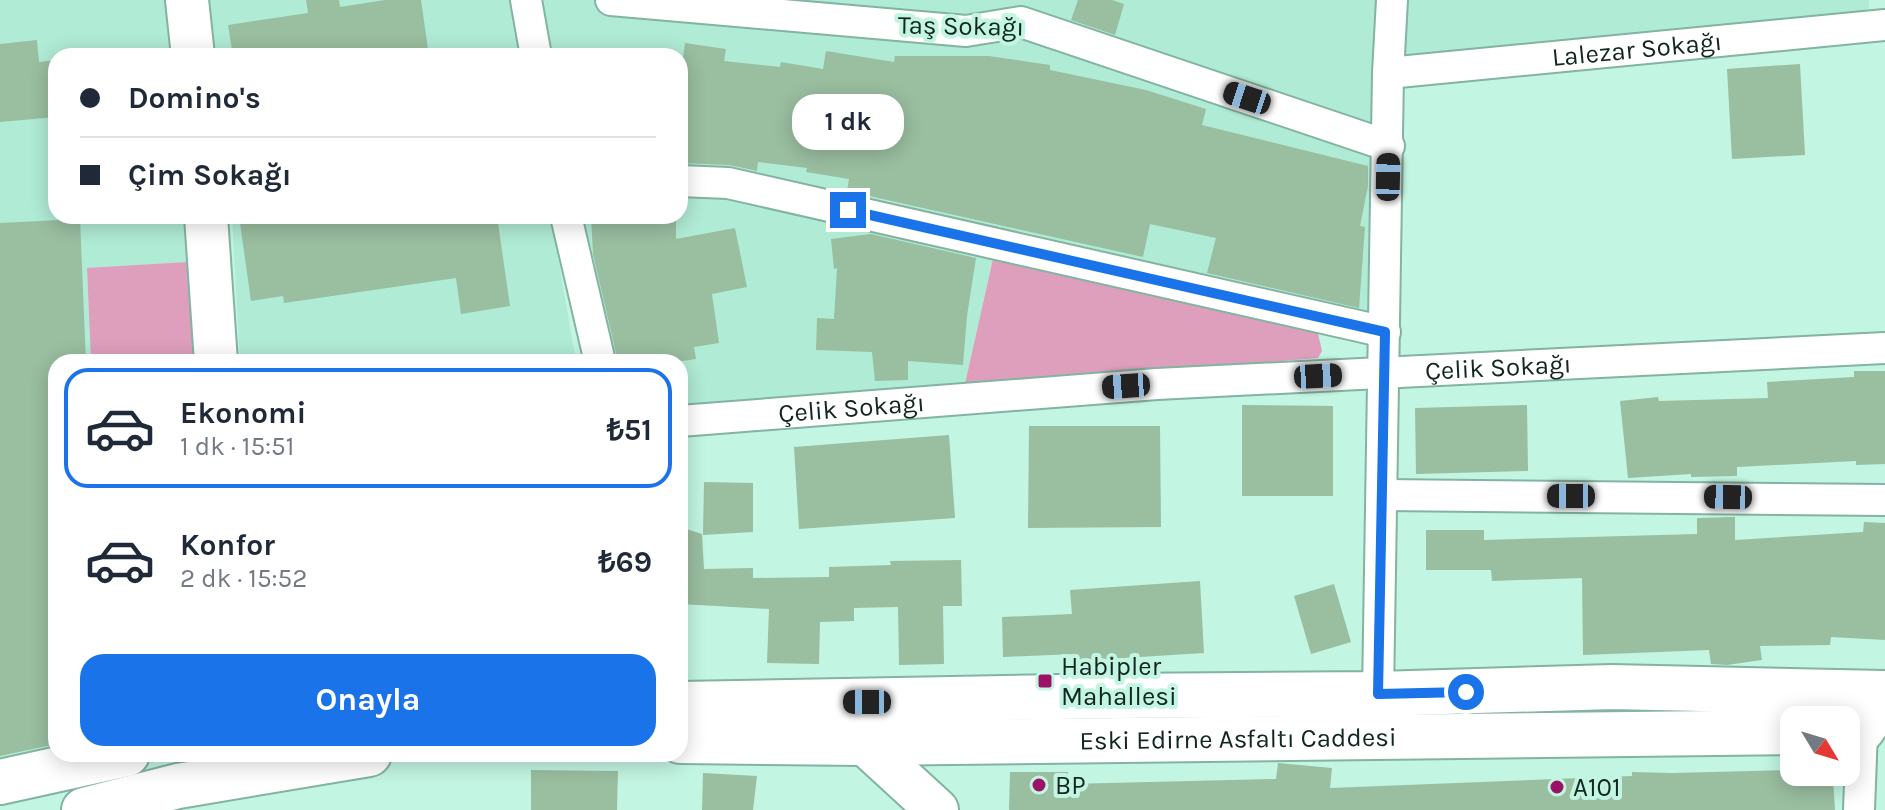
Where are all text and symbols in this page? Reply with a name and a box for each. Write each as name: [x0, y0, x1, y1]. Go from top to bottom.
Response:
street label: Taş Sokağı: [898, 9, 1024, 43]
street label: Lalezar Sokağı: [1550, 25, 1723, 73]
car: [1220, 79, 1274, 117]
text: Domino's: [128, 80, 261, 116]
callout: 1 dk: [792, 94, 904, 150]
text: 1 dk: [824, 106, 872, 137]
car: [1376, 153, 1400, 201]
text: Çim Sokağı: [128, 157, 292, 193]
route end: [830, 192, 866, 228]
street label: Çelik Sokağı: [1424, 348, 1572, 386]
car: [1293, 363, 1343, 389]
car: [1101, 372, 1151, 400]
street label: Çelik Sokağı: [777, 387, 926, 429]
icon: car: [84, 392, 156, 464]
text: Ekonomi: [180, 395, 306, 431]
text: ₺51: [607, 412, 652, 448]
text: 1 dk · 15:51: [180, 431, 294, 462]
car: [1547, 484, 1595, 508]
car: [1704, 485, 1752, 509]
icon: car: [84, 524, 156, 596]
text: Konfor: [180, 527, 275, 563]
text: ₺69: [598, 544, 652, 580]
text: 2 dk · 15:52: [180, 563, 307, 594]
place label: Habipler Mahallesi: [1061, 651, 1177, 712]
button: Onayla: [80, 654, 656, 746]
marker: Habipler Mahallesi: [1036, 672, 1054, 690]
route start: [1448, 674, 1484, 710]
car: [843, 690, 891, 714]
north arrow: [1780, 706, 1860, 786]
map controls: [1780, 706, 1860, 786]
street label: Eski Edirne Asfaltı Caddesi: [1079, 721, 1397, 756]
place label: BP: [1055, 770, 1086, 801]
place label: A101: [1573, 772, 1621, 803]
marker: BP: [1030, 776, 1048, 794]
marker: A101: [1548, 778, 1566, 796]

